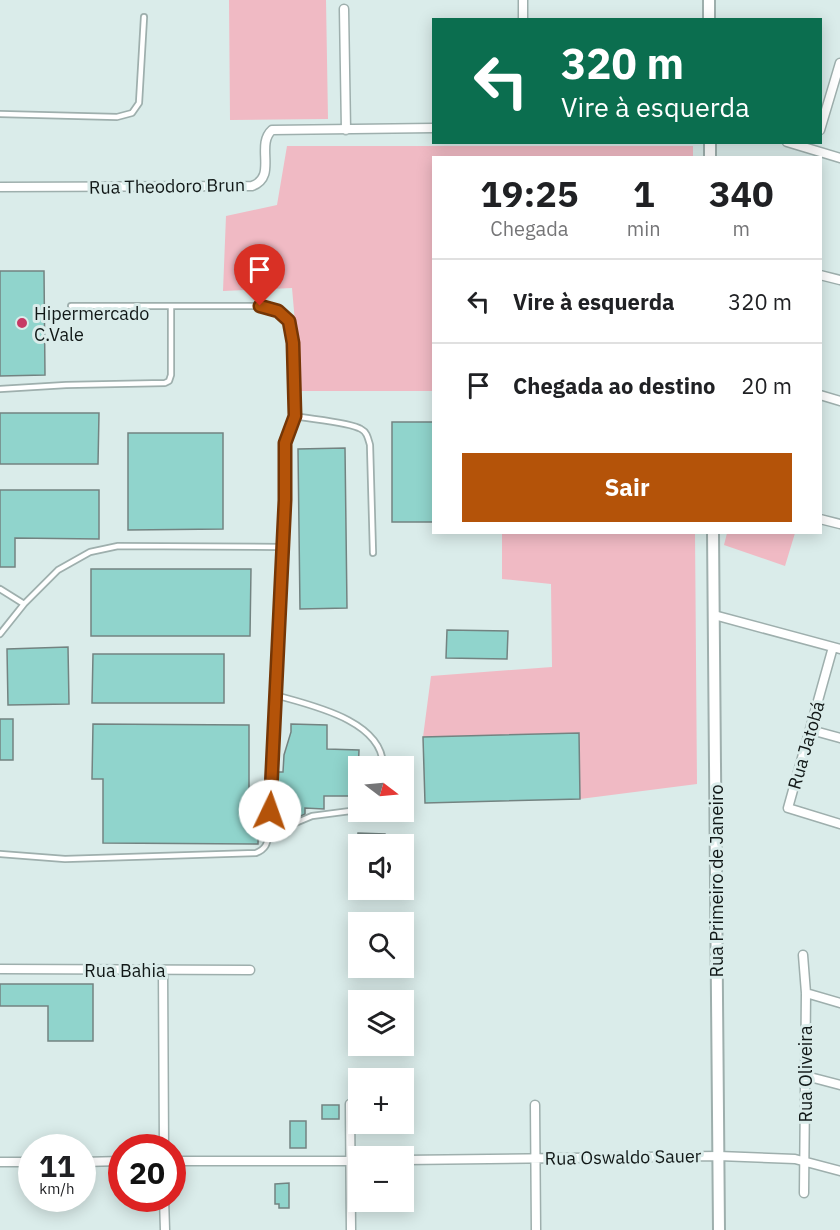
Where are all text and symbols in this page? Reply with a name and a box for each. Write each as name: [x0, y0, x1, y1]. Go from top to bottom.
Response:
text: 320 m: [561, 36, 684, 91]
icon: left: [462, 42, 540, 120]
text: Vire à esquerda: [561, 89, 750, 124]
text: 19:25: [480, 170, 579, 217]
text: 1: [633, 170, 655, 217]
text: 340: [709, 170, 774, 217]
street label: Rua Theodoro Brun: [89, 173, 245, 199]
text: Chegada: [490, 215, 569, 242]
text: min: [627, 215, 661, 242]
text: m: [733, 215, 750, 242]
pin: [234, 244, 285, 306]
icon: arrive: [243, 253, 276, 286]
icon: left: [462, 285, 495, 318]
text: Vire à esquerda: [513, 287, 675, 316]
text: 320 m: [728, 287, 792, 316]
place label: Hipermercado C.Vale: [34, 302, 149, 346]
marker: Hipermercado C.Vale: [15, 316, 29, 330]
icon: arrive: [462, 369, 495, 402]
text: Chegada ao destino: [513, 371, 716, 400]
text: 20 m: [741, 371, 792, 400]
button: Sair: [462, 453, 792, 522]
street label: Rua Jatobá: [782, 698, 830, 792]
north arrow: [348, 756, 414, 822]
map controls: [348, 756, 414, 1212]
position arrow: [238, 779, 302, 843]
street label: Rua Primeiro de Janeiro: [705, 785, 728, 977]
button: sound: [348, 834, 414, 900]
button: search: [348, 912, 414, 978]
street label: Rua Bahia: [84, 959, 166, 982]
button: layers: [348, 990, 414, 1056]
street label: Rua Oliveira: [794, 1025, 817, 1122]
button: +: [348, 1068, 414, 1134]
speed limit sign: 20: [108, 1134, 186, 1212]
street label: Rua Oswaldo Sauer: [544, 1144, 702, 1170]
text: 11: [39, 1146, 75, 1185]
button: −: [348, 1146, 414, 1212]
text: km/h: [39, 1179, 75, 1198]

